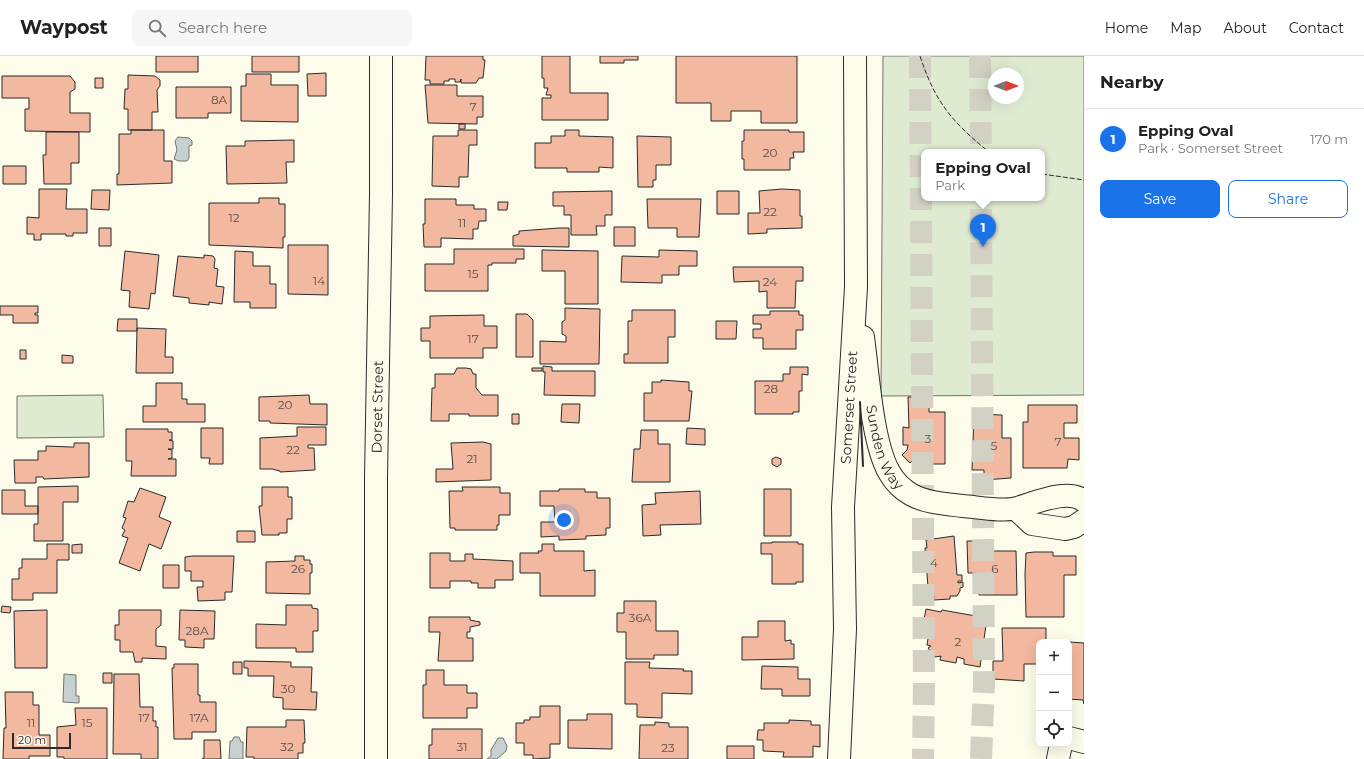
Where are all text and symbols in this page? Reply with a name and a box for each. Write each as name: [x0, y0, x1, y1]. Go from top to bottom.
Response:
search box: [132, 10, 412, 46]
text: Waypost: [20, 16, 108, 39]
icon: search: [146, 17, 168, 39]
text: Search here: [178, 18, 267, 37]
text: Home: [1105, 19, 1148, 37]
text: Map: [1170, 19, 1201, 37]
text: About: [1223, 19, 1267, 37]
text: Contact: [1289, 19, 1344, 37]
north arrow: [988, 68, 1024, 104]
text: Nearby: [1100, 72, 1164, 92]
house number: 8A: [211, 92, 227, 107]
house number: 7: [469, 99, 477, 114]
text: Epping Oval: [1138, 121, 1234, 140]
text: 1: [1110, 131, 1116, 147]
text: 170 m: [1310, 131, 1348, 147]
text: Park · Somerset Street: [1138, 140, 1283, 156]
house number: 20: [763, 145, 777, 160]
popup: [921, 149, 1045, 201]
text: Epping Oval: [935, 158, 1031, 177]
text: Park: [935, 177, 965, 193]
button: Save: [1100, 180, 1220, 218]
button: Share: [1228, 180, 1348, 218]
house number: 22: [763, 204, 777, 219]
house number: 12: [228, 210, 240, 225]
pin: 1: [970, 214, 996, 247]
house number: 11: [458, 215, 466, 230]
house number: 15: [467, 266, 479, 281]
house number: 14: [313, 273, 325, 288]
house number: 24: [763, 274, 777, 289]
house number: 17: [467, 331, 479, 346]
street label: Somerset Street: [837, 350, 861, 464]
street label: Dorset Street: [367, 360, 387, 454]
house number: 28: [764, 381, 779, 396]
house number: 20: [278, 397, 292, 412]
street label: Sunden Way: [862, 404, 908, 494]
house number: 3: [925, 431, 932, 446]
house number: 7: [1054, 434, 1062, 449]
house number: 5: [991, 438, 998, 453]
house number: 22: [286, 442, 300, 457]
house number: 21: [466, 451, 478, 466]
your location: [554, 510, 574, 530]
house number: 4: [930, 555, 938, 570]
house number: 26: [291, 561, 305, 576]
house number: 6: [991, 561, 999, 576]
house number: 36A: [629, 610, 652, 625]
house number: 28A: [185, 623, 209, 638]
house number: 2: [955, 634, 962, 649]
map controls: [1036, 639, 1072, 747]
button: +: [1036, 639, 1072, 675]
button: −: [1036, 675, 1072, 711]
house number: 30: [281, 681, 295, 696]
house number: 17: [138, 710, 150, 725]
house number: 17A: [189, 710, 209, 725]
button: locate: [1036, 711, 1072, 747]
house number: 11: [27, 715, 35, 730]
house number: 15: [81, 715, 93, 730]
scale bar: [12, 731, 71, 750]
text: 20 m: [18, 733, 46, 747]
house number: 32: [280, 739, 294, 754]
house number: 31: [456, 739, 468, 754]
house number: 23: [661, 740, 675, 755]

